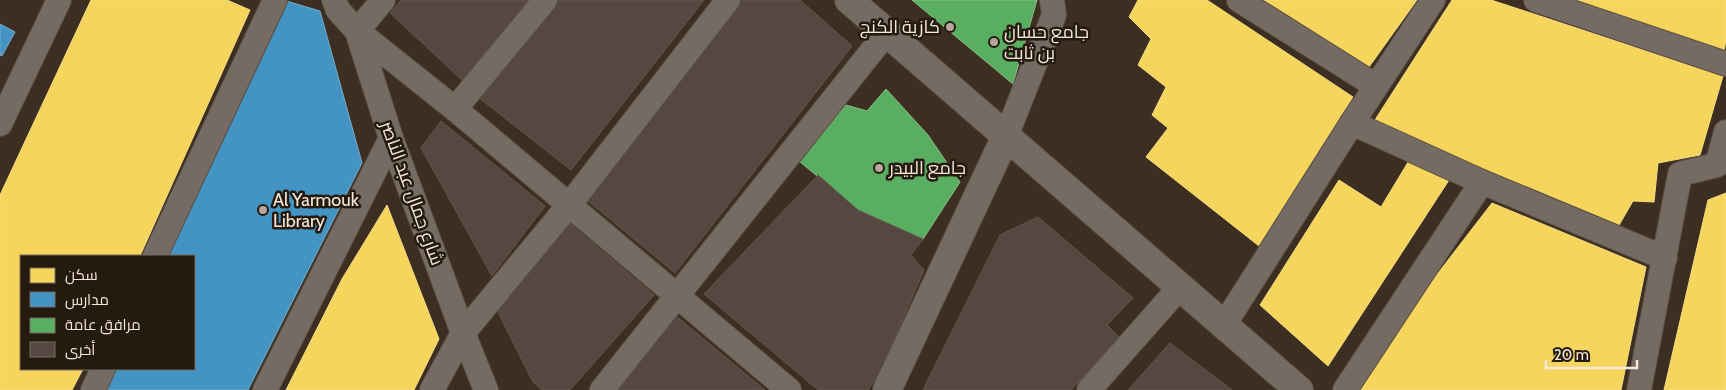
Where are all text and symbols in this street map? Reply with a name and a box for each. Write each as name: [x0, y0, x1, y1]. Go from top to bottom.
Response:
place label: كازية الكنج: [860, 16, 940, 39]
marker: كازية الكنج: [944, 21, 956, 33]
place label: جامع حسان بن ثابت: [1004, 21, 1089, 64]
marker: جامع حسان بن ثابت: [988, 36, 1000, 48]
street label: شارع جمال عبد الناصر: [374, 117, 448, 269]
place label: جامع البيدر: [888, 157, 966, 180]
marker: جامع البيدر: [873, 162, 885, 174]
place label: Al Yarmouk Library: [273, 189, 360, 232]
marker: Al Yarmouk Library: [257, 204, 269, 216]
legend: [20, 255, 195, 370]
text: سكن: [65, 266, 98, 285]
text: مدارس: [65, 291, 109, 310]
text: مرافق عامة: [65, 316, 141, 335]
scale bar: [1546, 338, 1637, 370]
text: أخرى: [65, 340, 95, 360]
text: 20 m: [1554, 346, 1589, 364]

